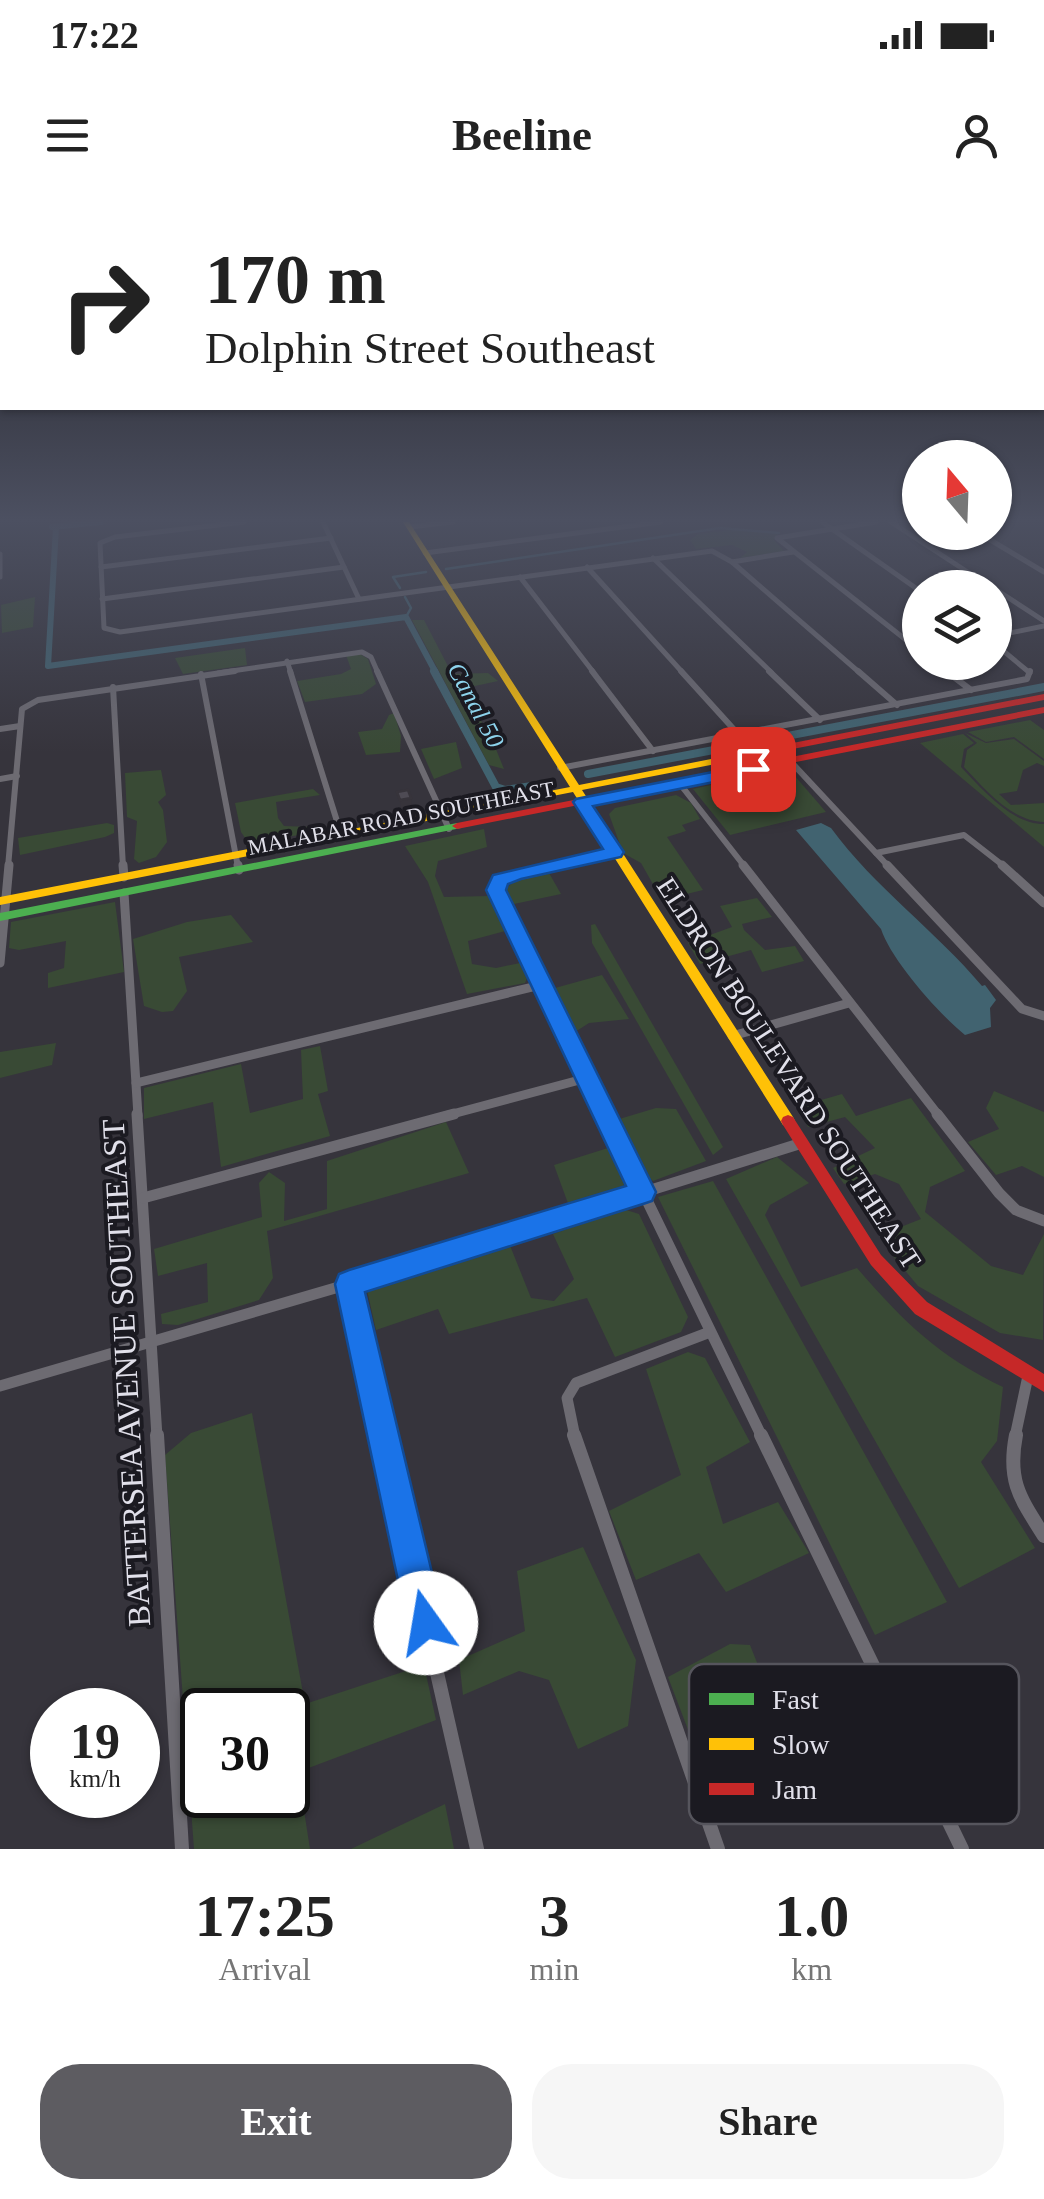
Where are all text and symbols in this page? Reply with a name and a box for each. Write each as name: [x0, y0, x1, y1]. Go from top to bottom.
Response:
text: 17:22: [50, 14, 139, 56]
icon: menu: [40, 108, 95, 163]
icon: person: [949, 108, 1004, 163]
text: Beeline: [452, 110, 592, 160]
icon: right: [40, 240, 170, 370]
text: 170 m: [205, 241, 386, 318]
text: Dolphin Street Southeast: [205, 323, 655, 373]
north arrow: [902, 440, 1012, 550]
map controls: [902, 440, 1012, 680]
button: layers: [902, 570, 1012, 680]
water label: Canal 50: [442, 658, 510, 753]
pin: [711, 727, 796, 812]
icon: arrive: [726, 742, 781, 797]
street label: MALABAR ROAD SOUTHEAST: [246, 776, 557, 860]
street label: ELDRON BOULEVARD SOUTHEAST: [651, 872, 927, 1274]
street label: BATTERSEA AVENUE SOUTHEAST: [95, 1118, 157, 1628]
position arrow: [374, 1571, 478, 1675]
legend: [689, 1664, 1019, 1824]
text: Fast: [772, 1684, 819, 1715]
speed limit sign: 30: [180, 1688, 310, 1818]
text: 19: [70, 1713, 120, 1769]
text: Slow: [772, 1729, 830, 1760]
text: km/h: [69, 1765, 121, 1792]
text: Jam: [772, 1774, 817, 1805]
text: 17:25: [195, 1883, 335, 1949]
text: 3: [539, 1883, 569, 1949]
text: 1.0: [774, 1883, 849, 1949]
text: Arrival: [219, 1951, 311, 1987]
text: min: [530, 1951, 579, 1987]
text: km: [791, 1951, 832, 1987]
button: Exit: [40, 2064, 512, 2179]
button: Share: [532, 2064, 1004, 2179]

